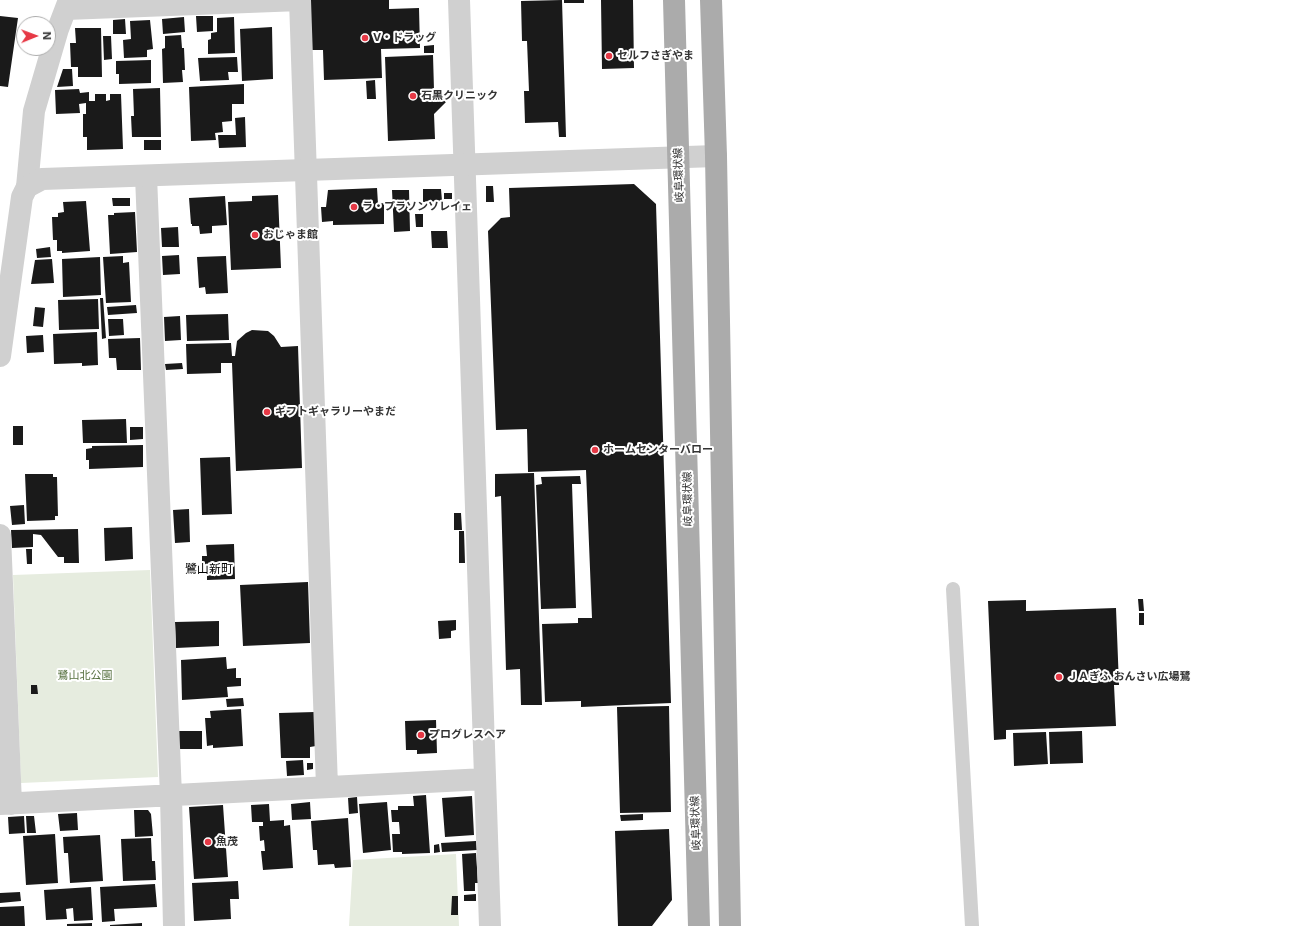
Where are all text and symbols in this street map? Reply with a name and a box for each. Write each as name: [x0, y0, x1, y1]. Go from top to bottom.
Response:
north arrow: [16, 16, 56, 56]
text: N: [40, 31, 54, 40]
place label: V・ドラッグ: [373, 31, 436, 45]
marker: V・ドラッグ: [360, 33, 370, 43]
place label: セルフさぎやま: [617, 49, 694, 63]
marker: セルフさぎやま: [604, 51, 614, 61]
place label: 石黒クリニック: [421, 89, 498, 103]
marker: 石黒クリニック: [408, 91, 418, 101]
street label: 岐阜環状線: [671, 147, 687, 203]
place label: ラ・プラソンソレイェ: [362, 200, 472, 214]
marker: ラ・プラソンソレイェ: [349, 202, 359, 212]
place label: おじゃま館: [263, 228, 318, 242]
marker: おじゃま館: [250, 230, 260, 240]
place label: ギフトギャラリーやまだ: [275, 405, 396, 419]
marker: ギフトギャラリーやまだ: [262, 407, 272, 417]
place label: ホームセンターバロー: [603, 443, 713, 457]
marker: ホームセンターバロー: [590, 445, 600, 455]
street label: 岐阜環状線: [681, 471, 695, 527]
district label: 鷺山新町: [185, 562, 233, 576]
park label: 鷺山北公園: [58, 669, 112, 683]
place label: ＪＡぎふ おんさい広場鷺: [1067, 670, 1191, 684]
marker: ＪＡぎふ おんさい広場鷺: [1054, 672, 1064, 682]
place label: プログレスヘア: [429, 728, 506, 742]
marker: プログレスヘア: [416, 730, 426, 740]
street label: 岐阜環状線: [688, 795, 704, 851]
place label: 魚茂: [216, 835, 238, 849]
marker: 魚茂: [203, 837, 213, 847]

